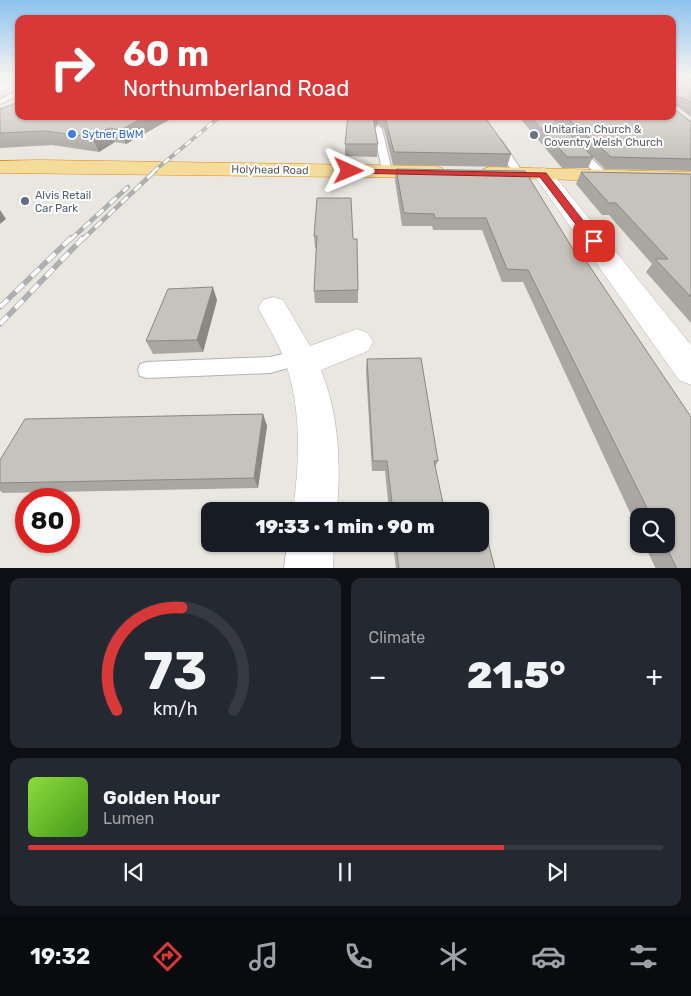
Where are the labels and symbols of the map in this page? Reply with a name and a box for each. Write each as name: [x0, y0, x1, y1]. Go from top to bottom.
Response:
place label: Unitarian Church & Coventry Welsh Church: [544, 123, 663, 149]
marker: Sytner BWM: [66, 128, 78, 140]
place label: Sytner BWM: [82, 128, 144, 141]
marker: Unitarian Church & Coventry Welsh Church: [528, 129, 540, 141]
position arrow: [322, 144, 374, 196]
street label: Holyhead Road: [231, 163, 309, 177]
place label: Alvis Retail Car Park: [35, 189, 91, 215]
marker: Alvis Retail Car Park: [19, 195, 31, 207]
pin: [573, 220, 615, 262]
speed limit sign: 80: [15, 488, 80, 553]

